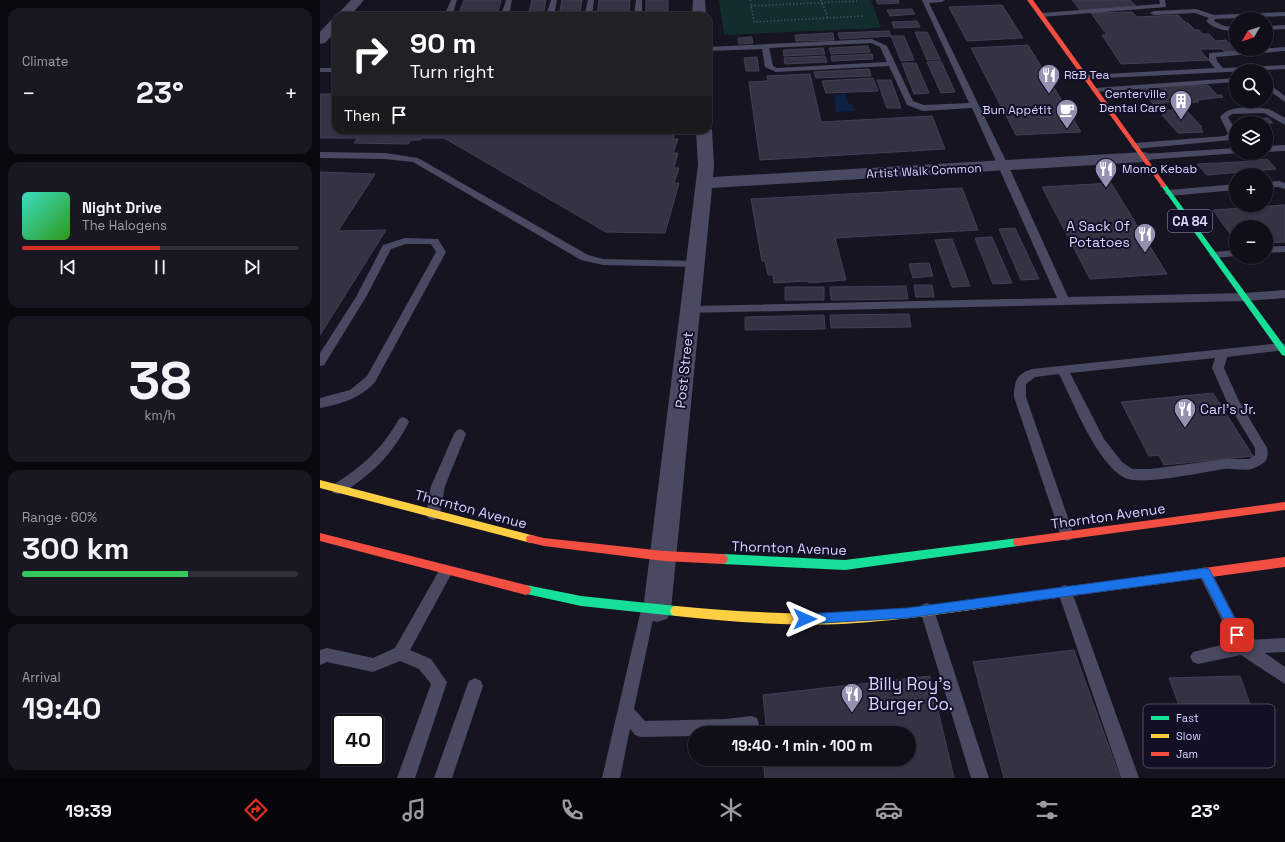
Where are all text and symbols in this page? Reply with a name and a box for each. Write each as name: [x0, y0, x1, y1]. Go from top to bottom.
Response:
north arrow: [1229, 12, 1273, 56]
map controls: [1229, 12, 1273, 264]
text: 90 m: [410, 25, 476, 61]
icon: right: [344, 28, 396, 80]
text: Climate: [22, 53, 68, 70]
text: Turn right: [410, 60, 494, 83]
restaurant icon: R&B Tea: [1036, 62, 1062, 95]
button: search: [1229, 64, 1273, 108]
place label: R&B Tea: [1064, 67, 1109, 83]
text: 23°: [136, 73, 184, 112]
text: −: [22, 79, 36, 107]
text: +: [284, 79, 298, 107]
place label: Centerville Dental Care: [1099, 86, 1166, 116]
building icon: Centerville Dental Care: [1168, 88, 1194, 121]
cafe icon: Bun Appétit: [1054, 97, 1080, 130]
place label: Bun Appétit: [983, 102, 1052, 118]
icon: arrive: [388, 104, 410, 126]
text: Then: [344, 106, 380, 125]
button: layers: [1229, 116, 1273, 160]
restaurant icon: Momo Kebab: [1093, 156, 1119, 189]
street label: Artist Walk Common: [866, 160, 982, 182]
place label: Momo Kebab: [1122, 161, 1197, 177]
button: +: [1229, 168, 1273, 212]
text: Night Drive: [82, 198, 162, 217]
road number: CA 84: [1168, 210, 1212, 232]
text: The Halogens: [82, 217, 167, 234]
place label: A Sack Of Potatoes: [1066, 217, 1130, 251]
button: −: [1229, 220, 1273, 264]
restaurant icon: A Sack Of Potatoes: [1132, 221, 1158, 254]
icon: previous: [57, 256, 79, 278]
icon: pause: [149, 256, 171, 278]
icon: next: [241, 256, 263, 278]
street label: Post Street: [671, 331, 697, 409]
text: 38: [129, 348, 191, 414]
restaurant icon: Carl's Jr.: [1172, 396, 1198, 429]
place label: Carl's Jr.: [1200, 400, 1256, 418]
text: km/h: [145, 407, 175, 424]
street label: Thornton Avenue: [413, 485, 529, 533]
street label: Thornton Avenue: [1050, 499, 1166, 533]
text: Range · 60%: [22, 509, 97, 526]
text: 300 km: [22, 529, 129, 568]
street label: Thornton Avenue: [731, 537, 847, 559]
position arrow: [784, 598, 826, 640]
pin: [1220, 618, 1254, 652]
icon: arrive: [1226, 624, 1248, 646]
text: Arrival: [22, 669, 61, 686]
place label: Billy Roy's Burger Co.: [868, 673, 953, 715]
restaurant icon: Billy Roy's Burger Co.: [839, 681, 865, 714]
text: 19:40: [22, 689, 102, 728]
legend: [1143, 704, 1275, 768]
text: Fast: [1176, 711, 1199, 725]
speed limit sign: 40: [332, 714, 384, 766]
text: Slow: [1176, 729, 1201, 743]
text: 19:40 · 1 min · 100 m: [731, 736, 873, 755]
text: Jam: [1176, 747, 1198, 761]
icon: directions: [242, 796, 270, 824]
icon: music: [400, 796, 428, 824]
icon: phone: [558, 796, 586, 824]
icon: climate: [717, 796, 745, 824]
icon: car: [875, 796, 903, 824]
icon: filters: [1033, 796, 1061, 824]
text: 19:39: [65, 799, 112, 822]
text: 23°: [1191, 799, 1220, 822]

